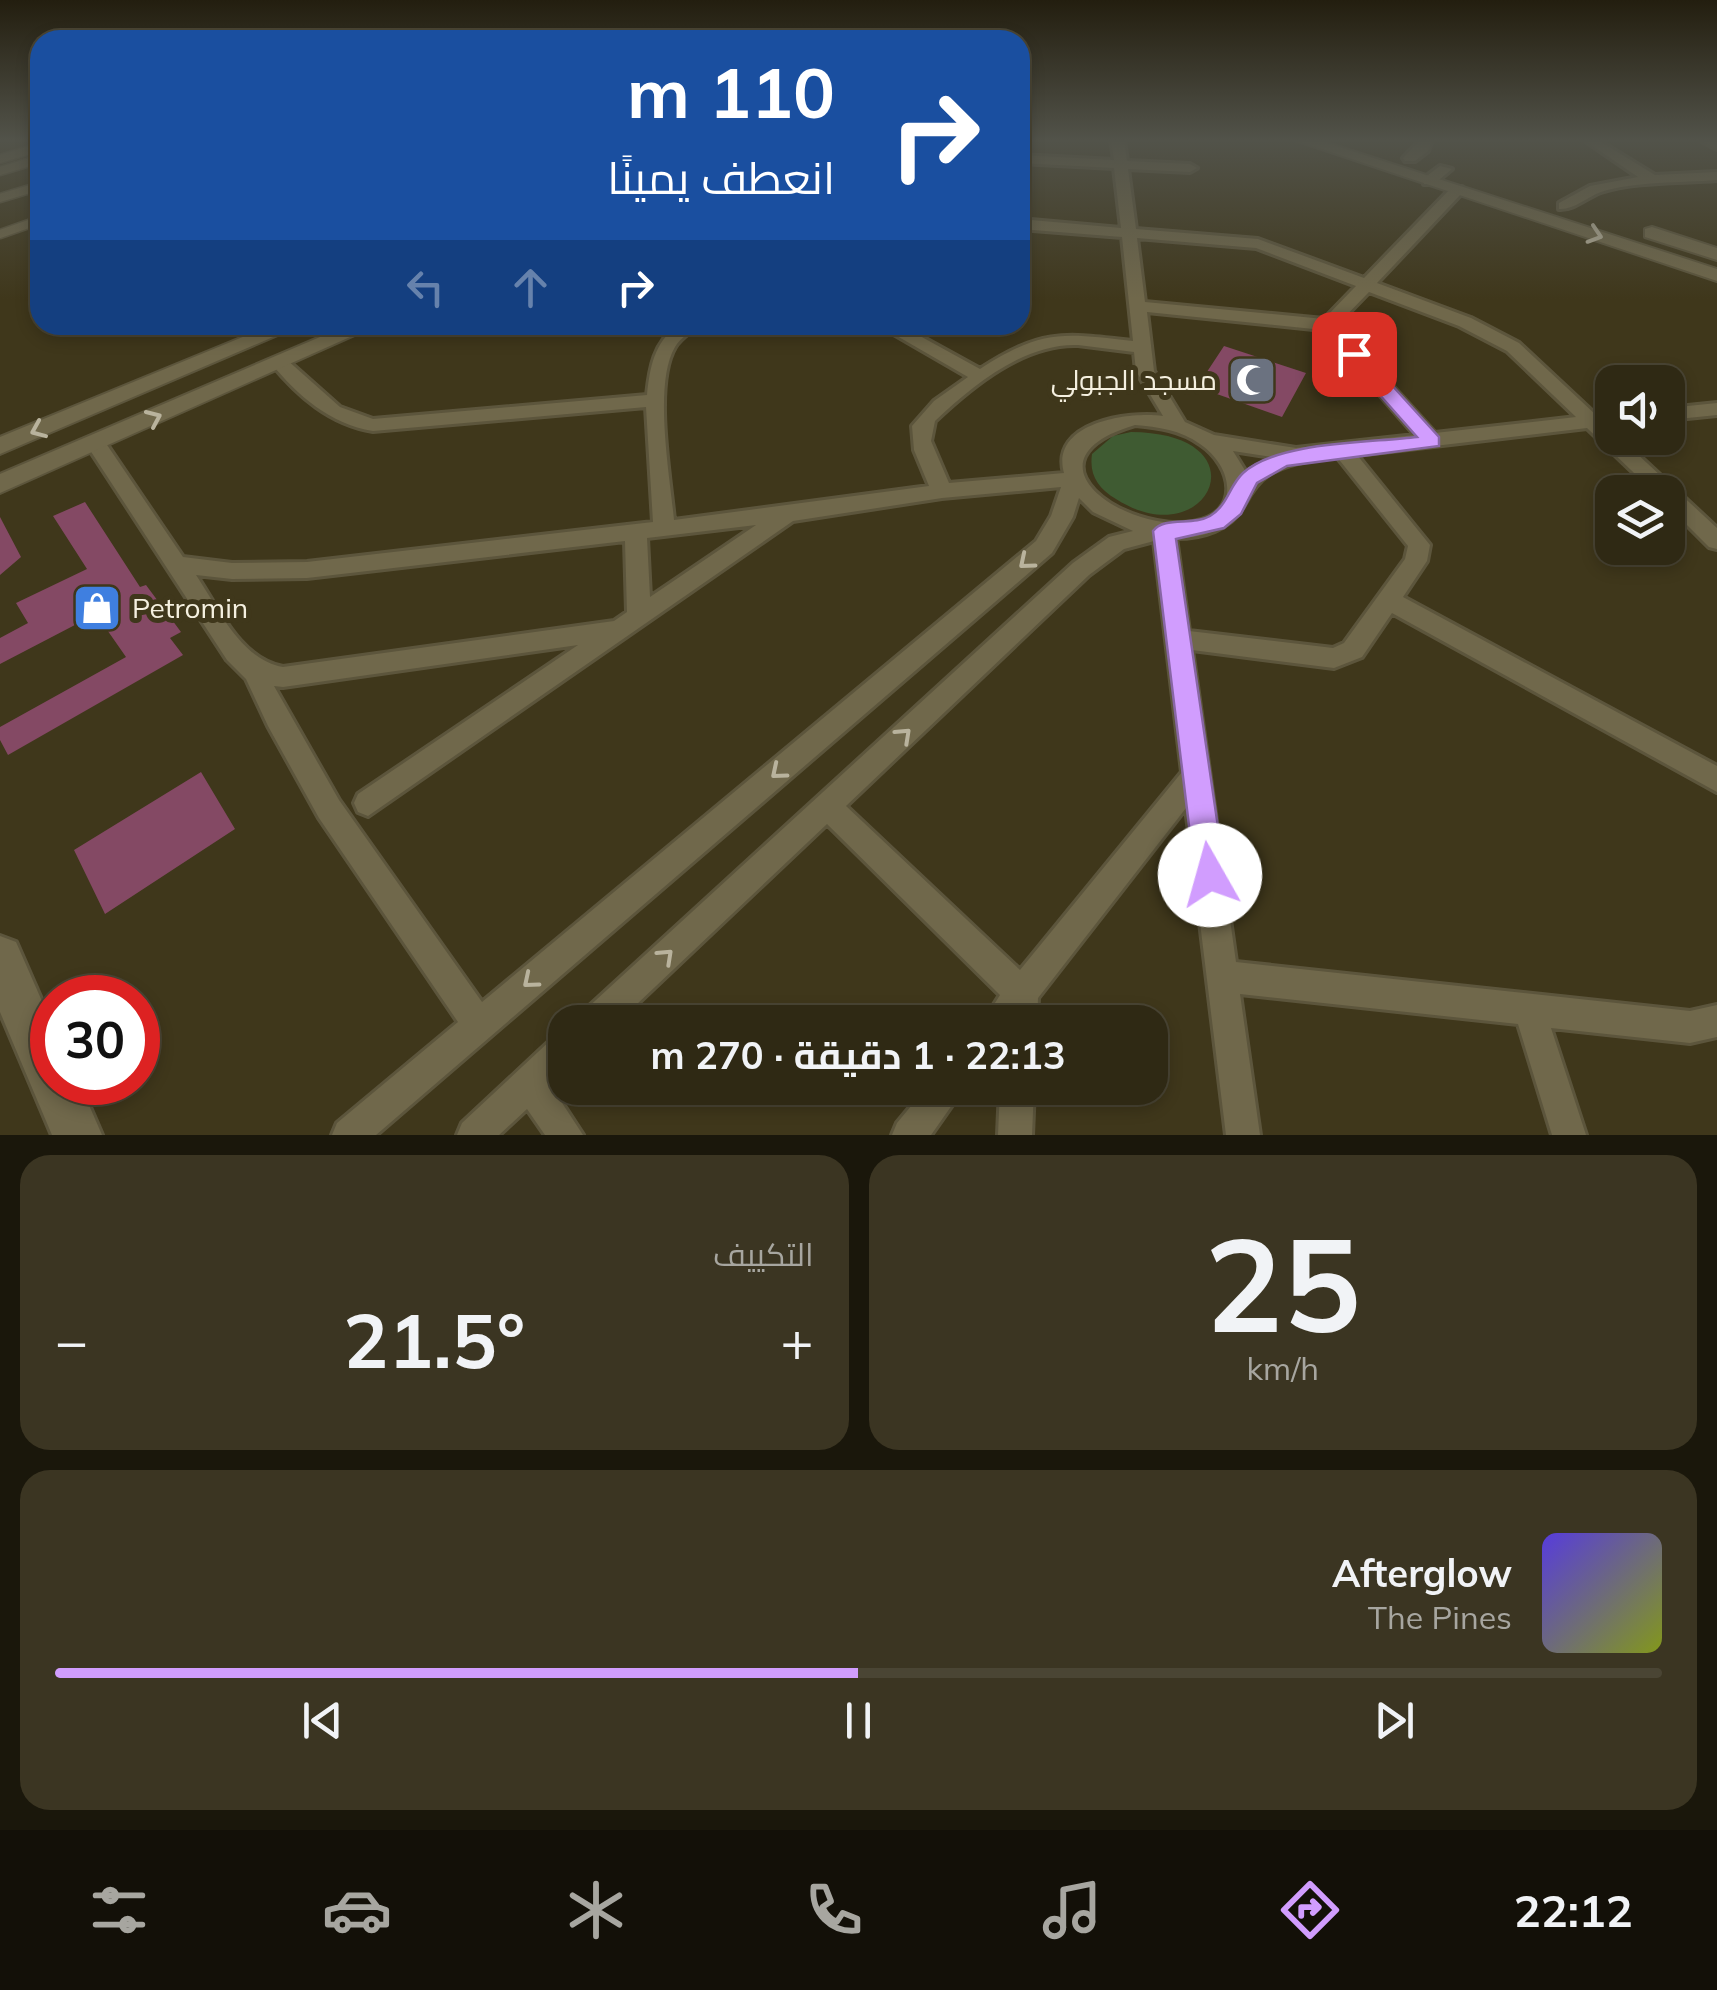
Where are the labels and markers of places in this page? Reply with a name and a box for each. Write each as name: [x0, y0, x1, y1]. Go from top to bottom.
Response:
pin: [1312, 312, 1397, 397]
mosque icon: مسجد الجبولي: [1226, 354, 1278, 406]
place label: مسجد الجبولي: [1051, 362, 1217, 402]
shop icon: Petromin: [71, 582, 123, 634]
place label: Petromin: [132, 590, 248, 625]

